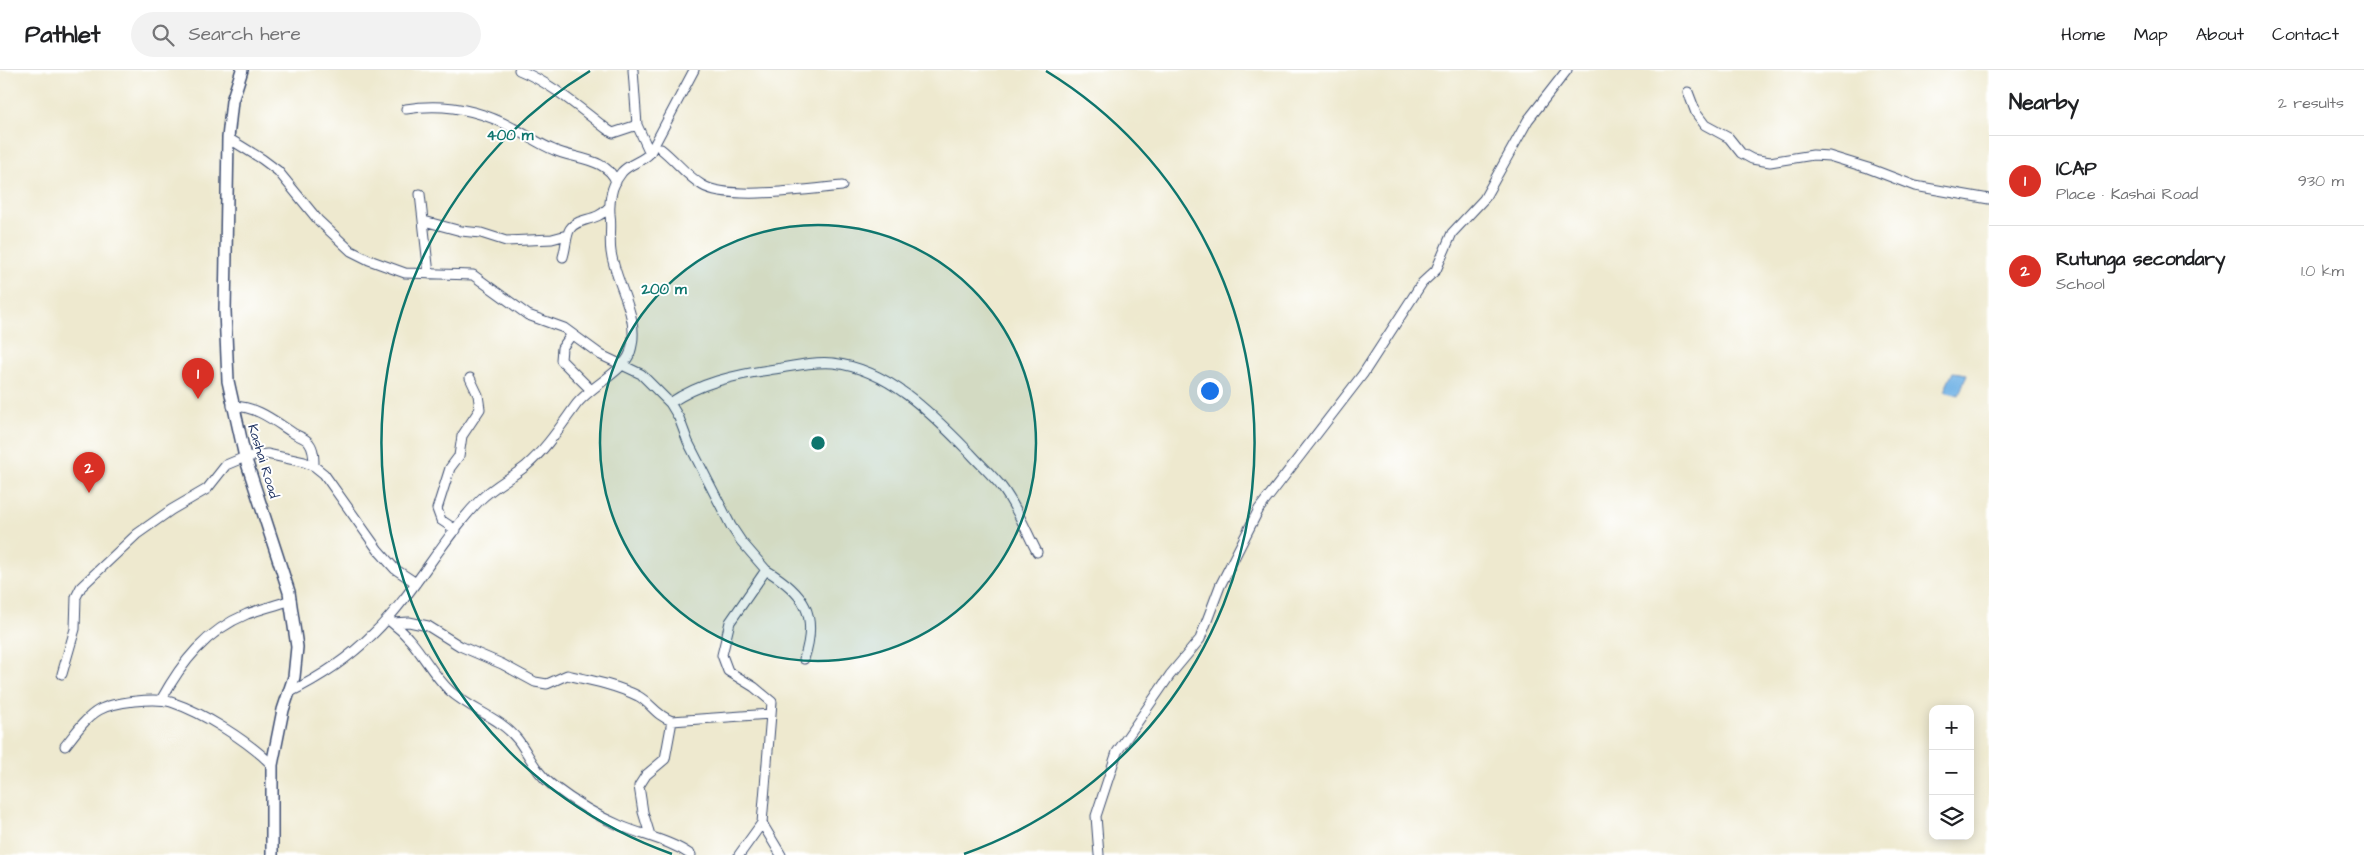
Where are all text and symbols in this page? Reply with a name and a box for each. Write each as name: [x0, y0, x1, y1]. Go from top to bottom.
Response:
search box: [131, 12, 481, 57]
text: Pathlet: [25, 18, 101, 52]
icon: search: [149, 21, 177, 49]
text: Search here: [189, 21, 301, 48]
text: Home: [2061, 22, 2106, 47]
text: Map: [2134, 22, 2168, 47]
text: About: [2196, 22, 2244, 47]
text: Contact: [2272, 22, 2339, 47]
text: Nearby: [2009, 88, 2079, 117]
text: 2 results: [2278, 92, 2344, 114]
text: 400 m: [487, 125, 534, 146]
text: ICAP: [2056, 156, 2097, 183]
text: 1: [2024, 170, 2026, 192]
text: 930 m: [2298, 170, 2344, 192]
text: Place · Kashai Road: [2056, 183, 2198, 205]
text: Rutunga secondary: [2056, 246, 2225, 273]
text: 2: [2020, 260, 2030, 282]
text: 1.0 km: [2301, 260, 2344, 282]
text: School: [2056, 273, 2105, 295]
text: 200 m: [640, 279, 687, 300]
pin: 1: [182, 358, 214, 399]
your location: [1197, 378, 1223, 404]
street label: Kashai Road: [242, 422, 284, 501]
centre of rings: [809, 434, 827, 452]
pin: 2: [73, 452, 105, 493]
map controls: [1929, 705, 1974, 840]
button: +: [1929, 705, 1974, 750]
button: −: [1929, 750, 1974, 795]
button: layers: [1929, 795, 1974, 840]

